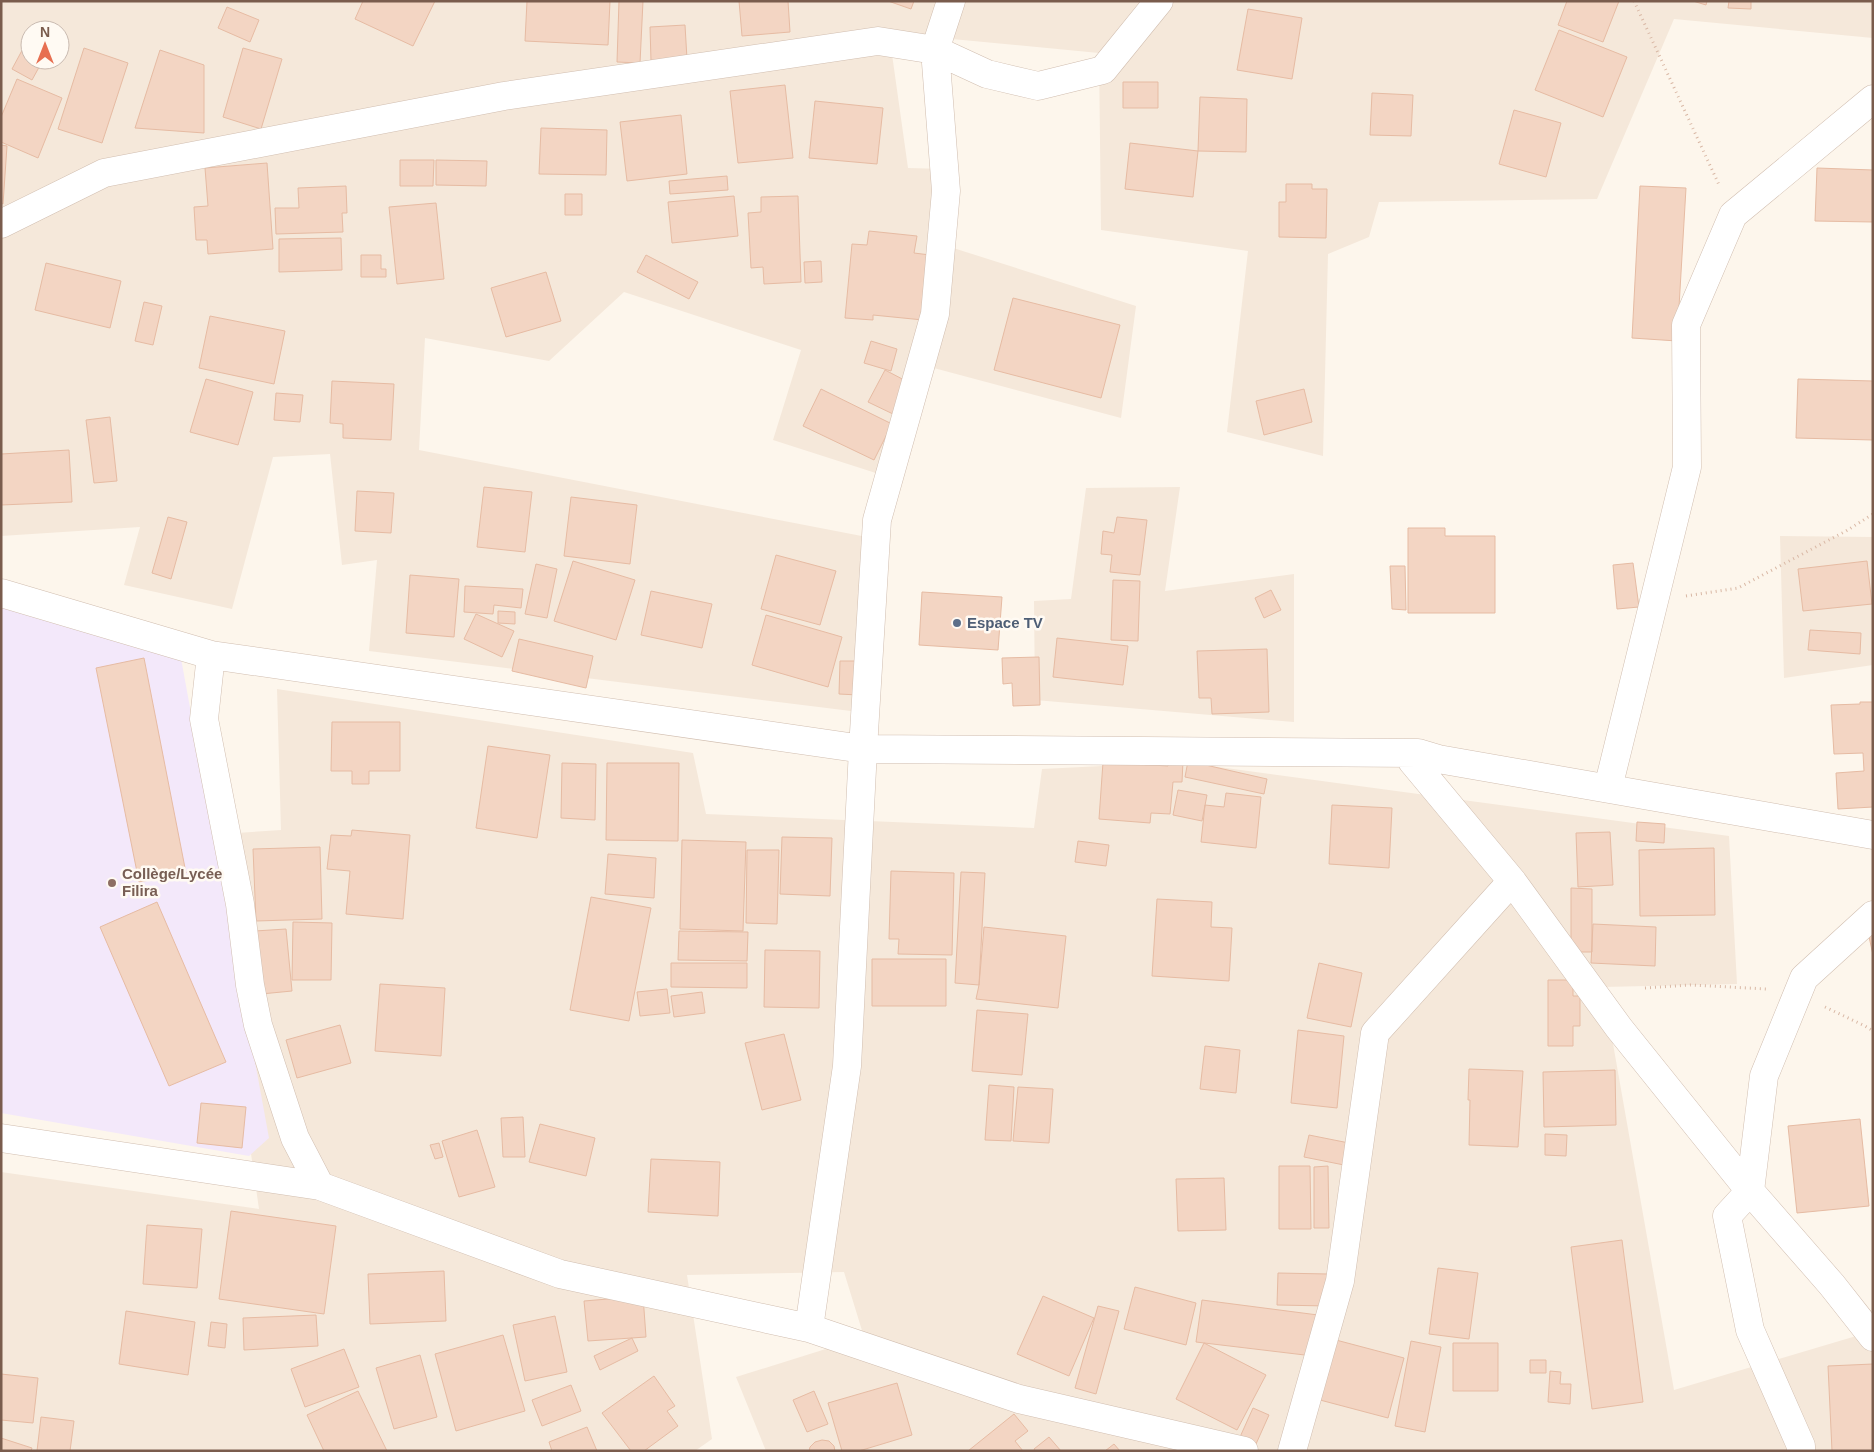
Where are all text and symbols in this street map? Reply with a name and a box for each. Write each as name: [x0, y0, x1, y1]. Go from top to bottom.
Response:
north arrow: [20, 20, 70, 70]
text: N: [40, 24, 50, 40]
place label: Espace TV: [967, 614, 1043, 631]
marker: Espace TV: [951, 617, 963, 629]
place label: Collège/Lycée Filira: [122, 865, 222, 899]
marker: Collège/Lycée Filira: [106, 877, 118, 889]

